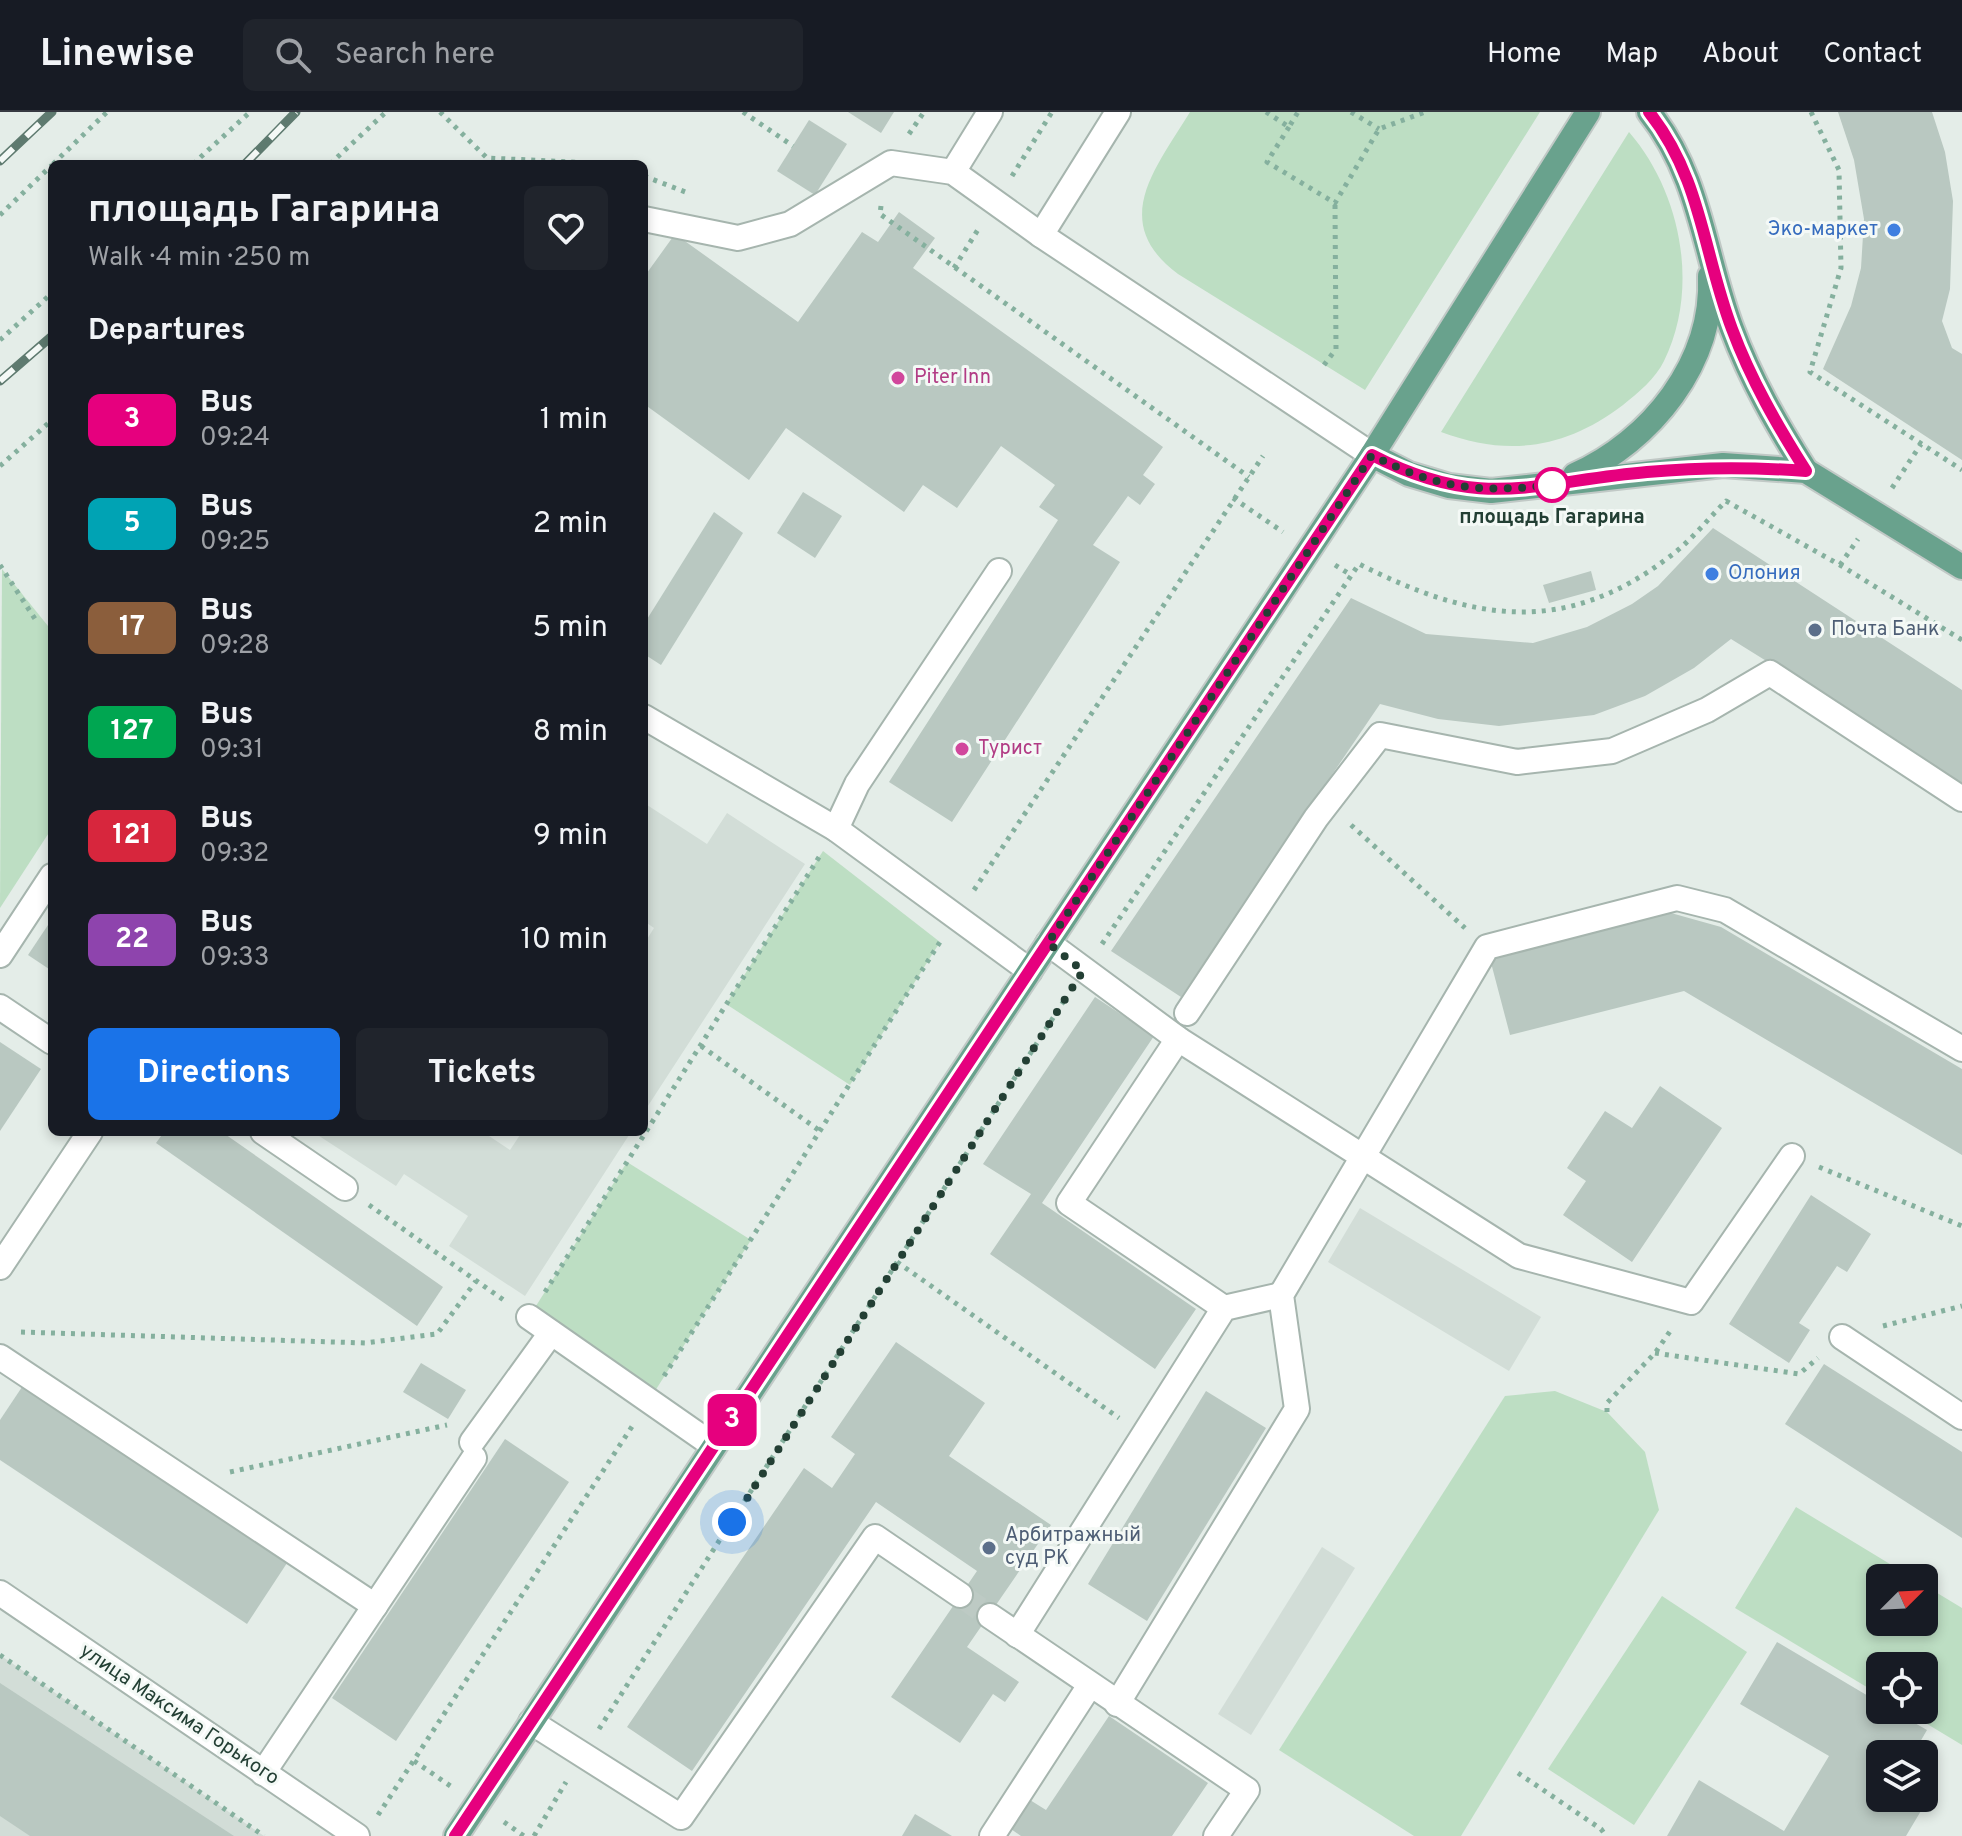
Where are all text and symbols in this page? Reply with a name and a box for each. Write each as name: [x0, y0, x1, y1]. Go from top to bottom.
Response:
search box: [243, 19, 803, 91]
text: Linewise: [40, 31, 195, 80]
icon: search: [271, 33, 315, 77]
text: Search here: [335, 37, 495, 74]
text: Home: [1487, 37, 1561, 73]
text: Map: [1605, 37, 1658, 73]
text: About: [1702, 37, 1779, 73]
text: Contact: [1823, 37, 1922, 73]
button: heart: [524, 186, 608, 270]
text: площадь Гагарина: [88, 187, 440, 236]
place label: Эко-маркет: [1768, 217, 1878, 243]
marker: Эко-маркет: [1885, 221, 1903, 239]
text: Walk · 4 min · 250 m: [88, 242, 310, 275]
text: Departures: [88, 313, 246, 350]
place label: Piter Inn: [914, 365, 991, 391]
marker: Piter Inn: [889, 369, 907, 387]
text: Bus: [200, 385, 253, 422]
text: 3: [124, 402, 140, 438]
text: 1 min: [540, 402, 608, 439]
text: 09:24: [200, 422, 270, 455]
marker: площадь Гагарина: [1535, 468, 1569, 502]
text: Bus: [200, 489, 253, 526]
place label: площадь Гагарина: [1459, 505, 1645, 531]
text: 5: [123, 506, 141, 542]
text: 2 min: [533, 506, 608, 543]
text: 09:25: [200, 526, 270, 559]
place label: Олония: [1728, 561, 1801, 587]
marker: Олония: [1703, 565, 1721, 583]
text: Bus: [200, 593, 253, 630]
text: 17: [119, 610, 145, 646]
text: 5 min: [532, 610, 608, 647]
place label: Почта Банк: [1831, 617, 1939, 643]
marker: Почта Банк: [1806, 621, 1824, 639]
text: 09:28: [200, 630, 270, 663]
text: Bus: [200, 697, 253, 734]
text: 127: [110, 714, 154, 750]
text: 8 min: [533, 714, 608, 751]
text: 09:31: [200, 734, 263, 767]
place label: Турист: [978, 736, 1042, 762]
marker: Турист: [953, 740, 971, 758]
text: Bus: [200, 801, 253, 838]
text: 121: [112, 818, 152, 854]
text: 9 min: [533, 818, 608, 855]
text: 09:32: [200, 838, 269, 871]
text: Bus: [200, 905, 253, 942]
text: 22: [115, 922, 149, 958]
text: 10 min: [521, 922, 608, 959]
text: 09:33: [200, 942, 269, 975]
button: Directions: [88, 1028, 340, 1120]
button: Tickets: [356, 1028, 608, 1120]
line badge: 3: [706, 1394, 758, 1446]
text: 3: [724, 1402, 740, 1438]
your location: [712, 1502, 752, 1542]
place label: Арбитражный суд РК: [1005, 1523, 1141, 1572]
marker: Арбитражный суд РК: [980, 1539, 998, 1557]
north arrow: [1866, 1564, 1938, 1636]
map controls: [1866, 1564, 1938, 1812]
street label: улица Максима Горького: [74, 1638, 284, 1792]
button: locate: [1866, 1652, 1938, 1724]
button: layers: [1866, 1740, 1938, 1812]

